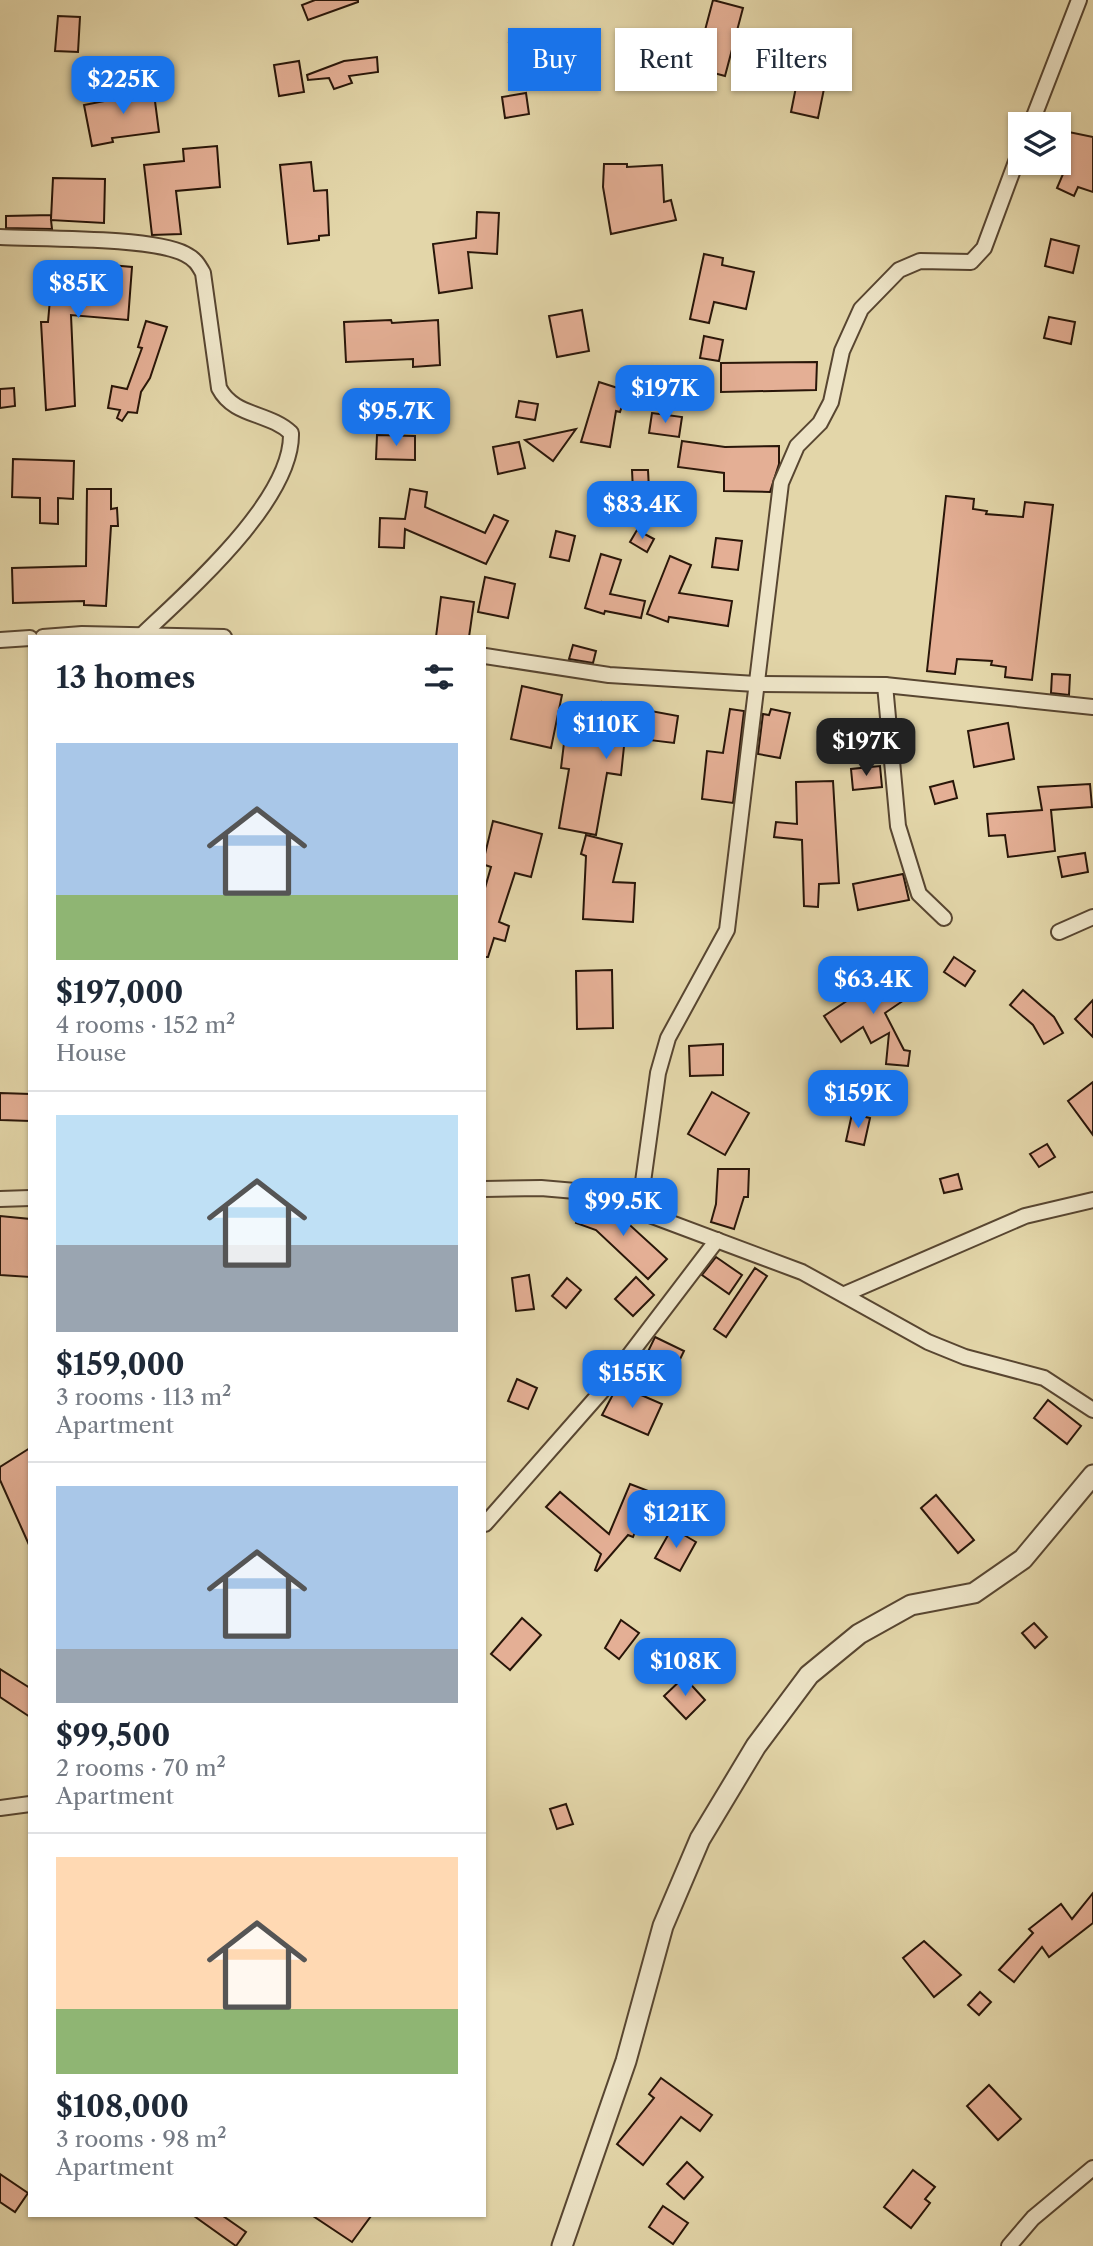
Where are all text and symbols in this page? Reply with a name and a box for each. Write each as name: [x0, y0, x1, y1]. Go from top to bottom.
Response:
chip: Buy: [508, 28, 601, 91]
chip: Rent: [615, 28, 717, 91]
chip: Filters: [731, 28, 852, 91]
pin: $225K: [74, 57, 172, 116]
text: $225K: [87, 65, 159, 93]
map controls: [1008, 112, 1071, 175]
button: layers: [1008, 112, 1071, 175]
pin: $85K: [37, 260, 119, 320]
text: $85K: [49, 269, 107, 297]
pin: $197K: [616, 366, 714, 425]
text: $197K: [631, 374, 699, 402]
pin: $95.7K: [339, 388, 453, 448]
text: $95.7K: [358, 397, 434, 425]
pin: $83.4K: [585, 482, 699, 541]
text: $83.4K: [603, 490, 681, 518]
icon: filters: [420, 658, 458, 696]
text: 13 homes: [56, 659, 195, 696]
pin: $110K: [557, 702, 655, 761]
text: $110K: [573, 710, 639, 738]
pin: $197K: [817, 718, 915, 778]
text: $197K: [832, 727, 900, 755]
icon: home: [194, 788, 320, 914]
pin: $63.4K: [816, 956, 930, 1016]
text: $63.4K: [834, 965, 912, 993]
text: $197,000: [56, 974, 183, 1011]
text: 4 rooms · 152 m²: [56, 1011, 236, 1039]
text: House: [56, 1039, 126, 1067]
pin: $159K: [809, 1070, 907, 1130]
text: $159K: [824, 1079, 892, 1107]
icon: home: [194, 1160, 320, 1286]
pin: $99.5K: [566, 1178, 680, 1238]
text: $99.5K: [585, 1187, 661, 1215]
text: $159,000: [56, 1346, 185, 1383]
pin: $155K: [583, 1350, 681, 1410]
text: $155K: [599, 1359, 665, 1387]
text: 3 rooms · 113 m²: [56, 1383, 232, 1411]
text: Apartment: [56, 1411, 174, 1439]
pin: $121K: [627, 1490, 725, 1550]
text: $121K: [643, 1499, 709, 1527]
icon: home: [194, 1531, 320, 1657]
pin: $108K: [636, 1638, 734, 1698]
text: $108K: [650, 1647, 720, 1675]
text: $99,500: [56, 1717, 170, 1754]
text: 2 rooms · 70 m²: [56, 1754, 226, 1782]
text: Apartment: [56, 1782, 174, 1810]
icon: home: [194, 1902, 320, 2028]
text: $108,000: [56, 2088, 189, 2125]
text: 3 rooms · 98 m²: [56, 2125, 227, 2153]
text: Apartment: [56, 2153, 174, 2181]

